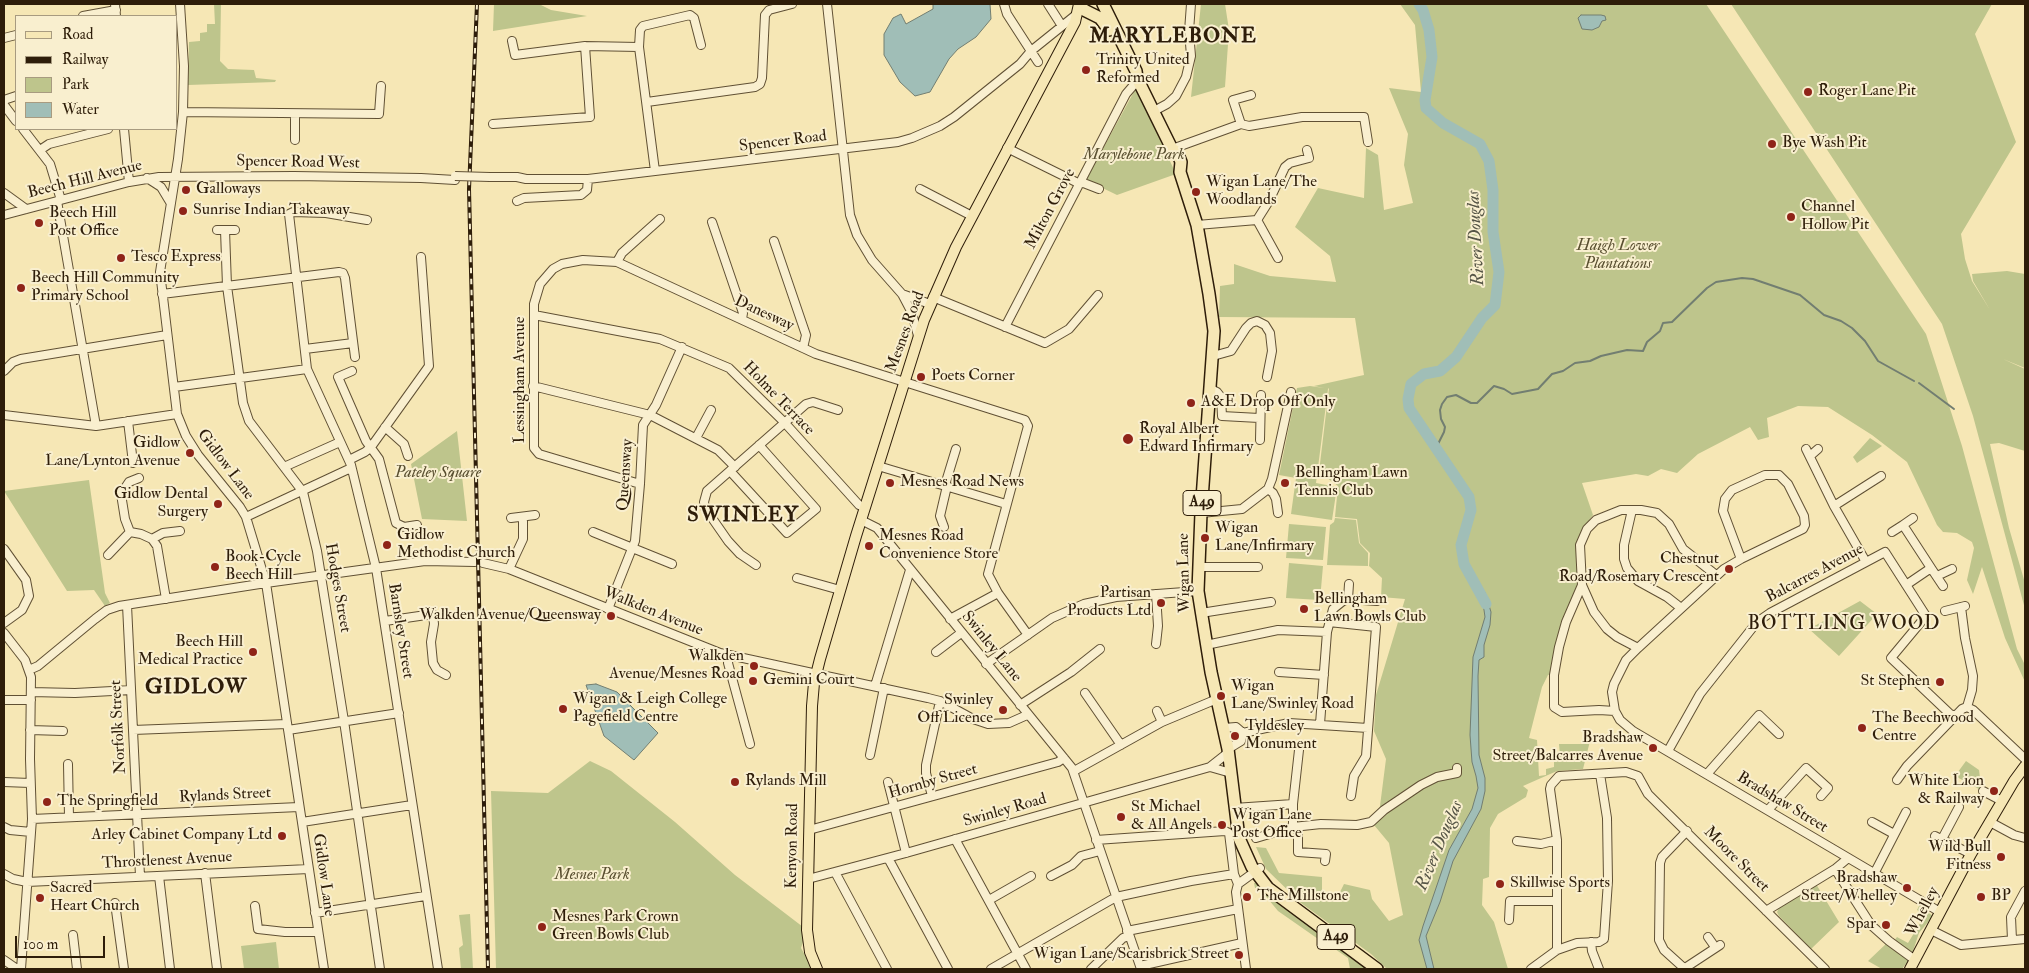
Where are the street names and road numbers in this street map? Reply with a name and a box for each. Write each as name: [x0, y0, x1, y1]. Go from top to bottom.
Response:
street label: Spencer Road: [738, 127, 828, 157]
street label: Spencer Road West: [236, 152, 360, 174]
street label: Beech Hill Avenue: [26, 156, 144, 204]
street label: Milton Grove: [1022, 165, 1080, 253]
street label: Mesnes Road: [883, 289, 929, 375]
street label: Danesway: [731, 292, 797, 336]
street label: Lessingham Avenue: [511, 317, 531, 443]
street label: Holme Terrace: [738, 358, 818, 440]
street label: Gidlow Lane: [192, 426, 258, 504]
street label: Queensway: [614, 438, 638, 512]
road number: A49: [1183, 490, 1221, 516]
street label: Wigan Lane: [1175, 533, 1195, 613]
street label: Balcarres Avenue: [1763, 540, 1867, 608]
street label: Hodges Street: [320, 542, 354, 634]
street label: Barnsley Street: [383, 582, 417, 680]
street label: Walkden Avenue: [601, 583, 705, 641]
street label: Swinley Lane: [957, 608, 1025, 686]
street label: Norfolk Street: [107, 680, 131, 774]
street label: Hornby Street: [886, 760, 980, 804]
street label: Bradshaw Street: [1733, 768, 1831, 838]
street label: Rylands Street: [178, 784, 272, 808]
street label: Swinley Road: [961, 790, 1049, 832]
street label: Kenyon Road: [783, 803, 803, 889]
street label: Moore Street: [1699, 823, 1773, 897]
street label: Gidlow Lane: [308, 832, 338, 918]
street label: Throstlenest Avenue: [101, 848, 233, 874]
street label: Whelley: [1902, 884, 1944, 940]
road number: A49: [1317, 924, 1355, 950]

